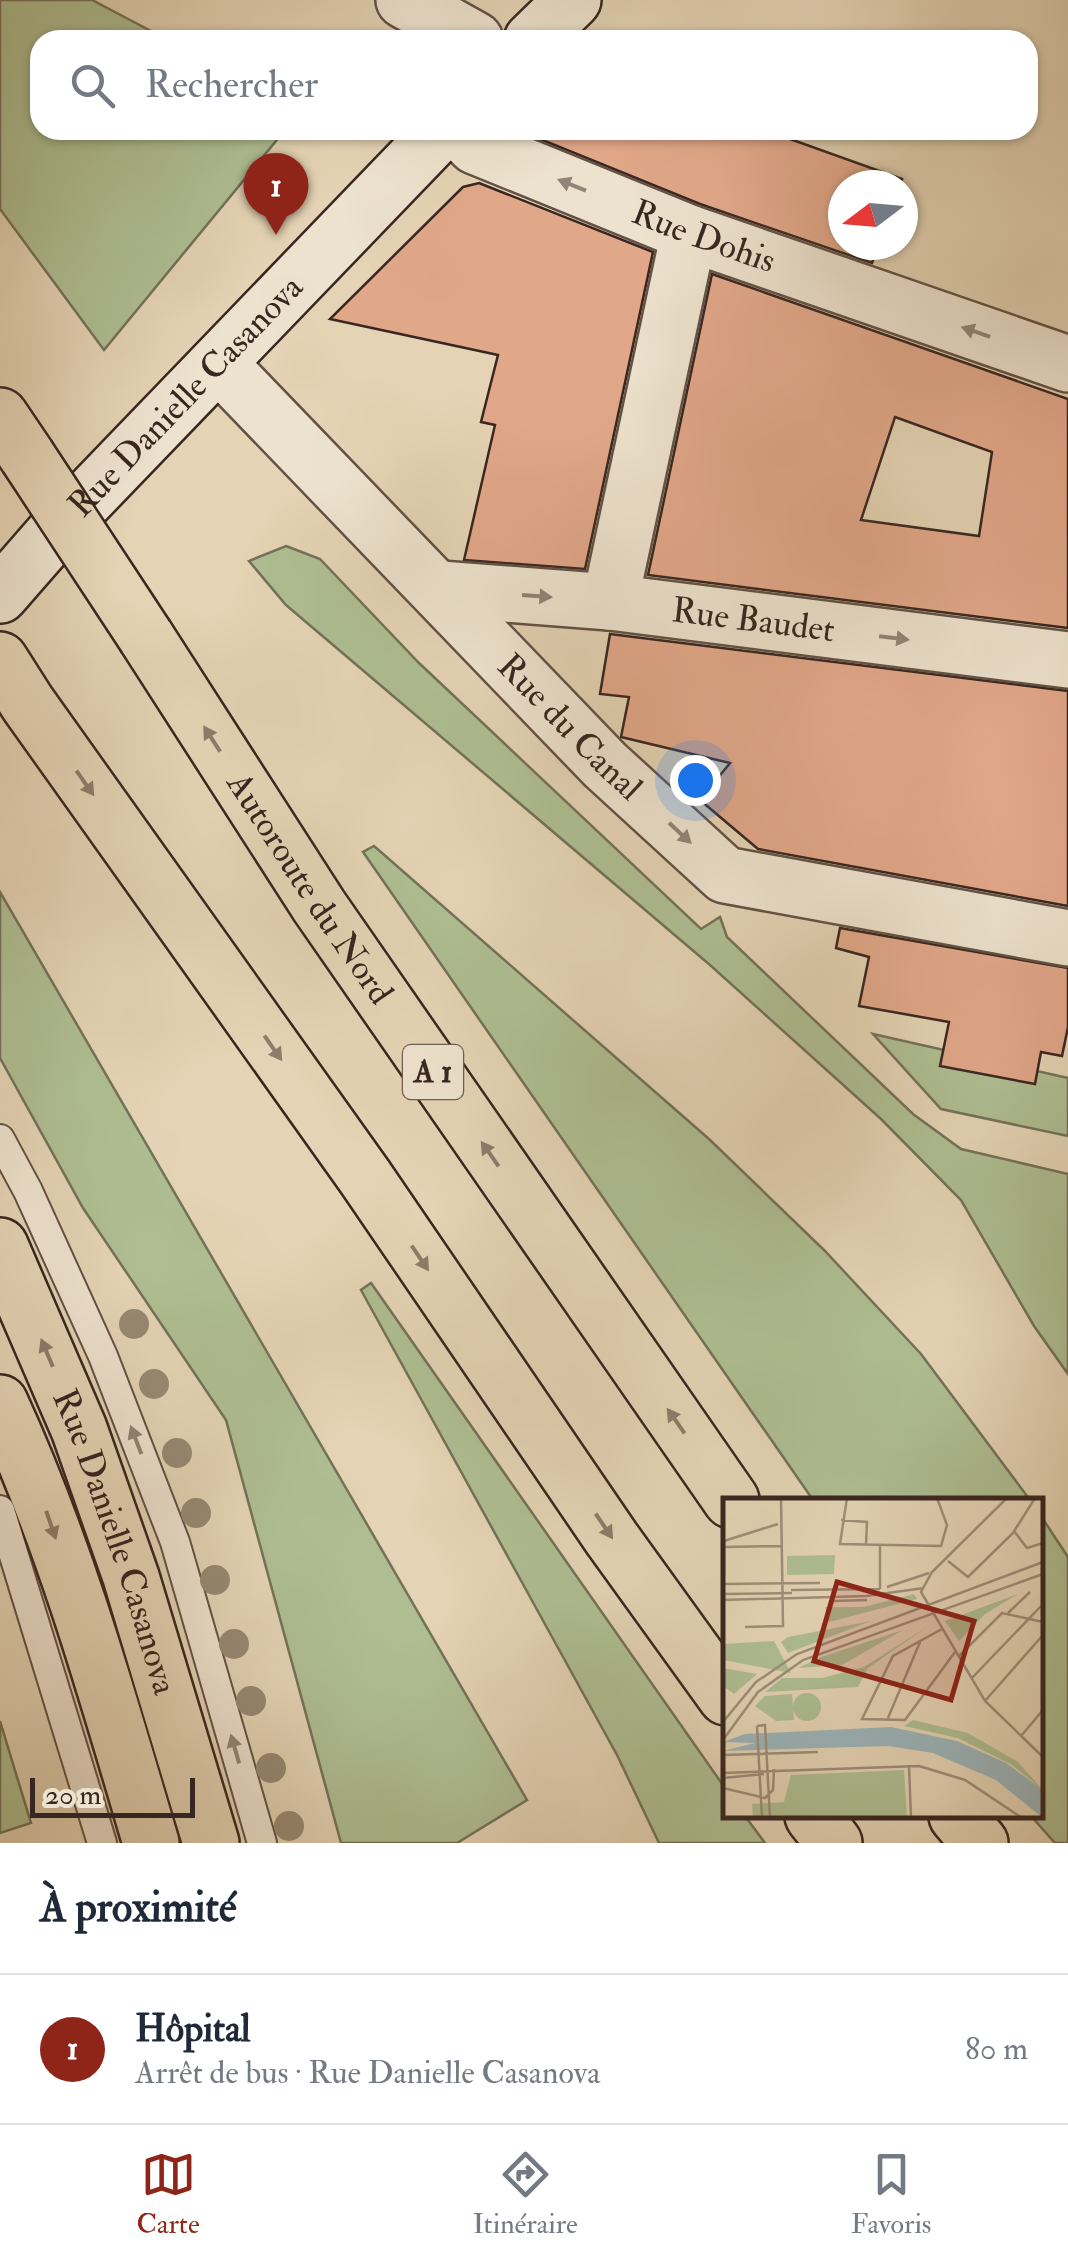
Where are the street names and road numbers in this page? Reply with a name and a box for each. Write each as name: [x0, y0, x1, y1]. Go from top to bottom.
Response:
street label: Rue Dohis: [625, 190, 781, 283]
street label: Rue Danielle Casanova: [59, 265, 313, 527]
street label: Rue Baudet: [669, 588, 837, 652]
street label: Rue du Canal: [488, 645, 651, 810]
street label: Autoroute du Nord: [216, 763, 403, 1013]
road number: A 1: [403, 1045, 463, 1099]
street label: Rue Danielle Casanova: [43, 1383, 187, 1700]

